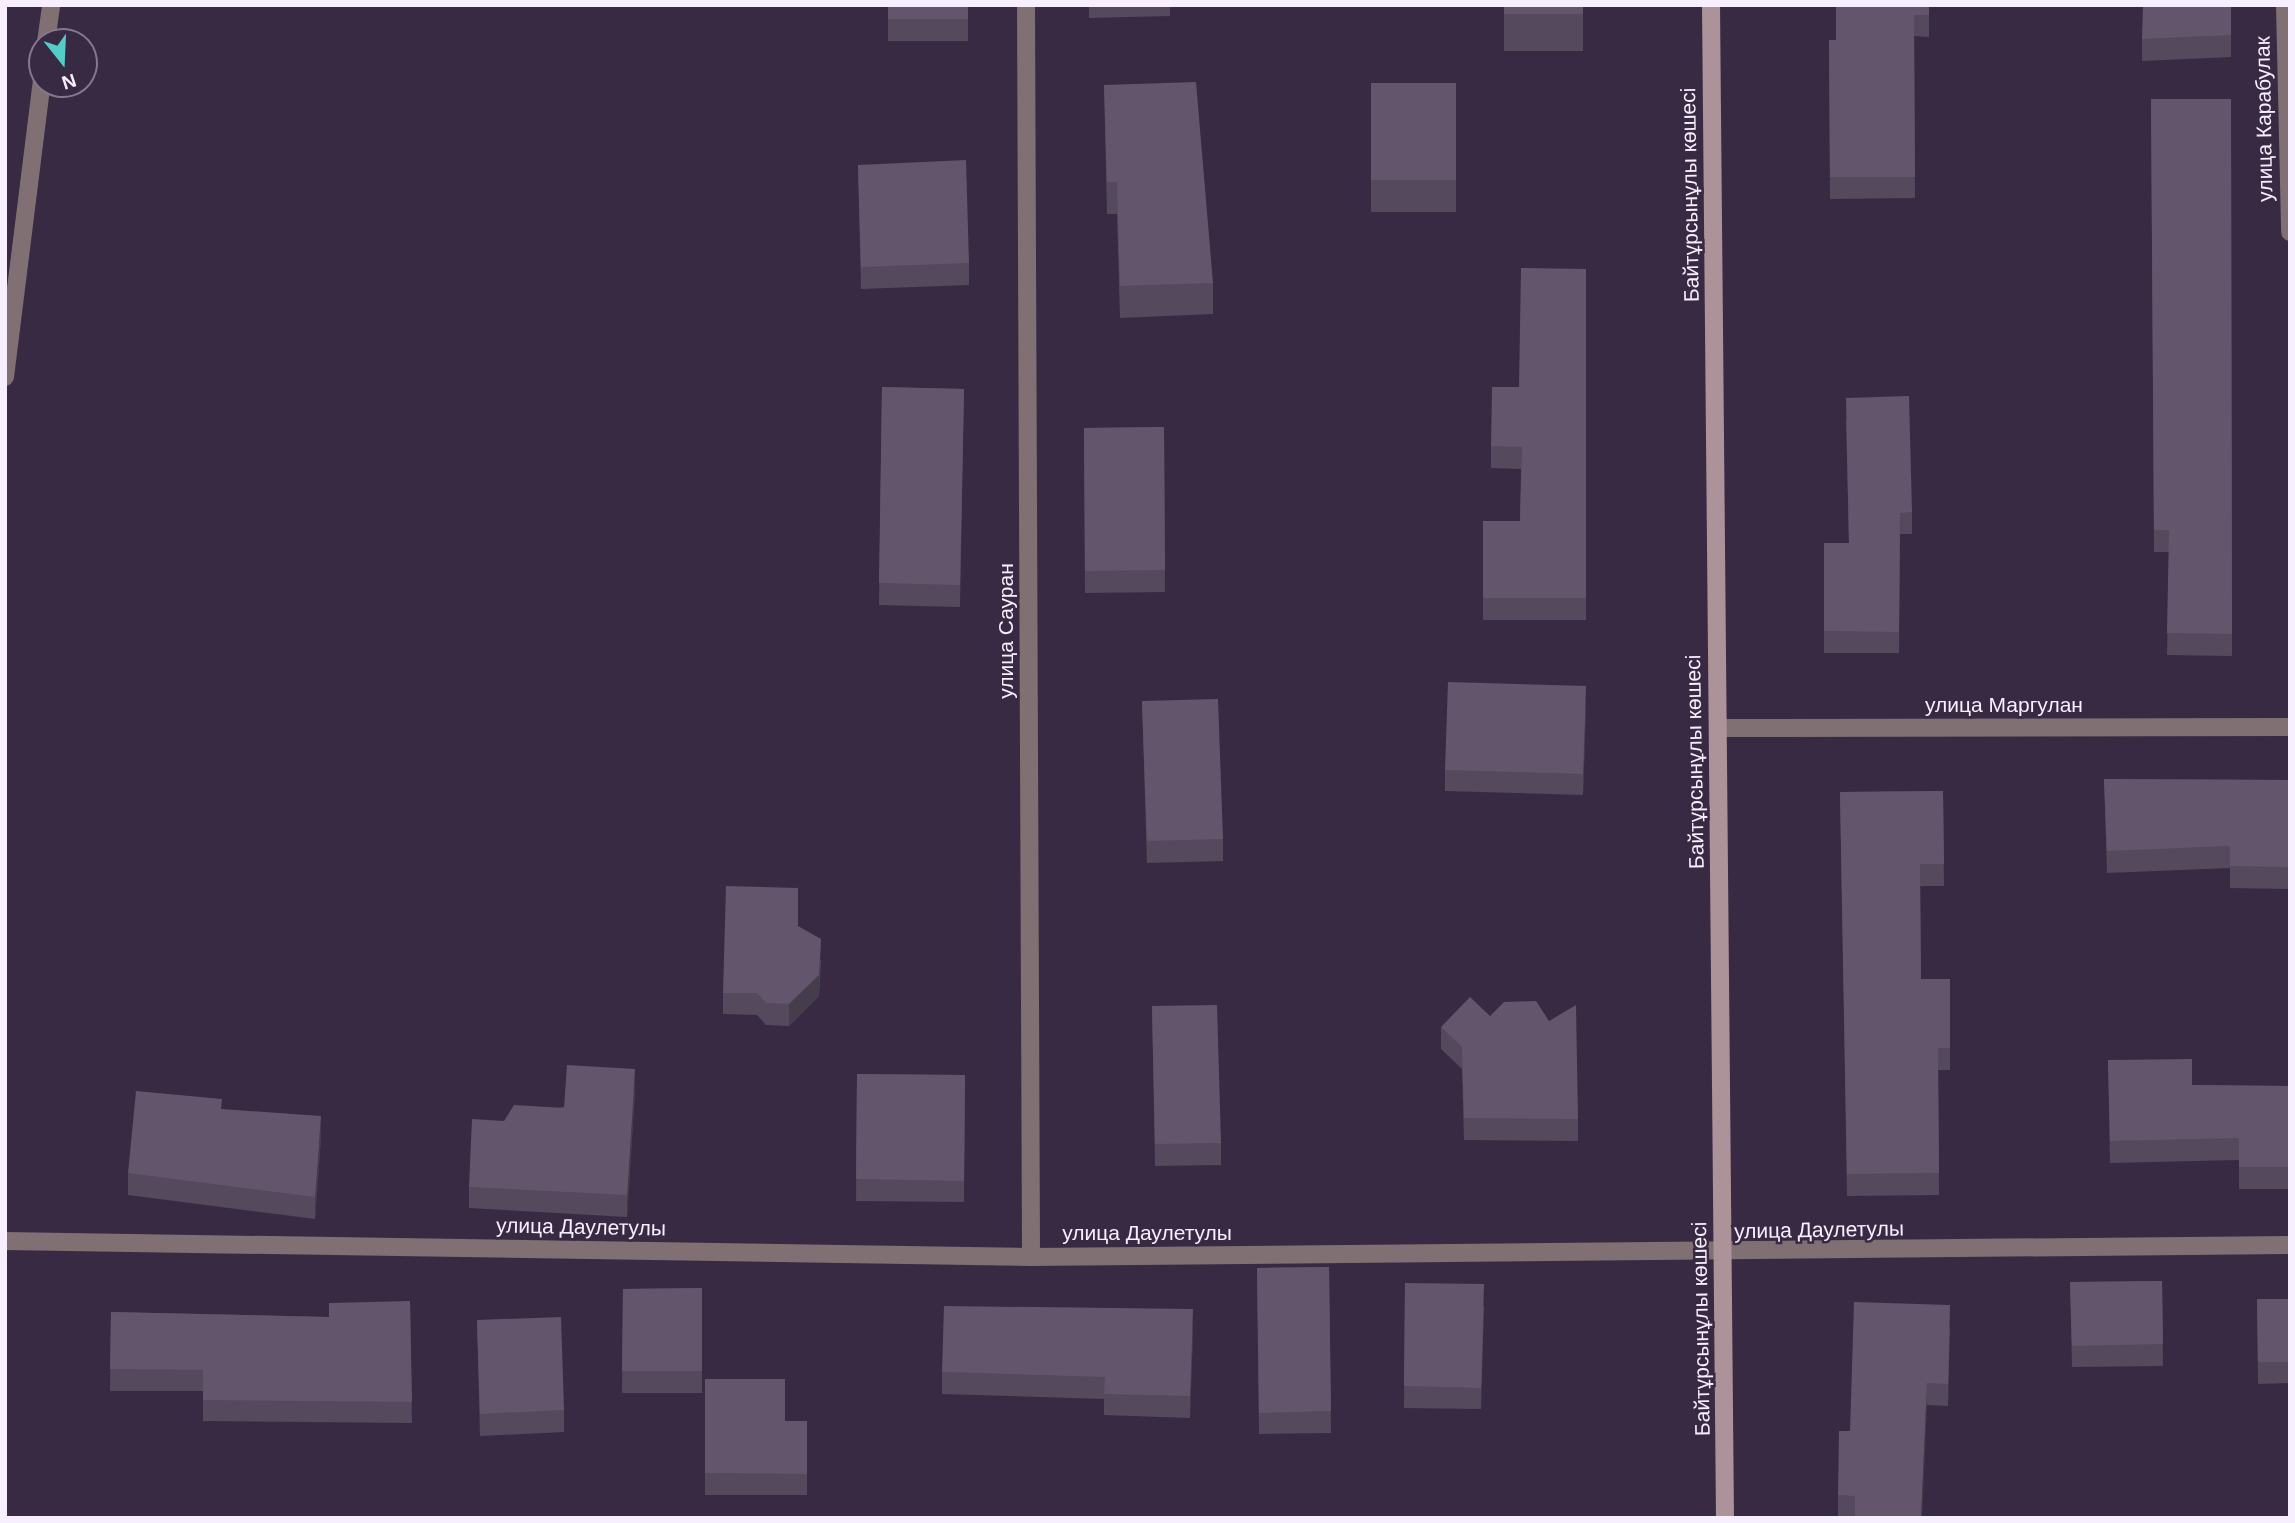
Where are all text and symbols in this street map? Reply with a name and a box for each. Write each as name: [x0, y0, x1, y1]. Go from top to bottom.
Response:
north arrow: [28, 28, 98, 98]
street label: улица Карабулак: [2250, 36, 2278, 202]
text: N: [59, 69, 79, 94]
street label: Байтұрсынұлы көшесі: [1676, 88, 1704, 302]
street label: улица Сауран: [993, 563, 1019, 699]
street label: Байтұрсынұлы көшесі: [1681, 655, 1709, 869]
street label: улица Маргулан: [1925, 692, 2083, 718]
street label: улица Даулетулы: [496, 1213, 666, 1241]
street label: улица Даулетулы: [1734, 1216, 1904, 1244]
street label: улица Даулетулы: [1062, 1220, 1232, 1246]
street label: Байтұрсынұлы көшесі: [1687, 1222, 1715, 1436]

